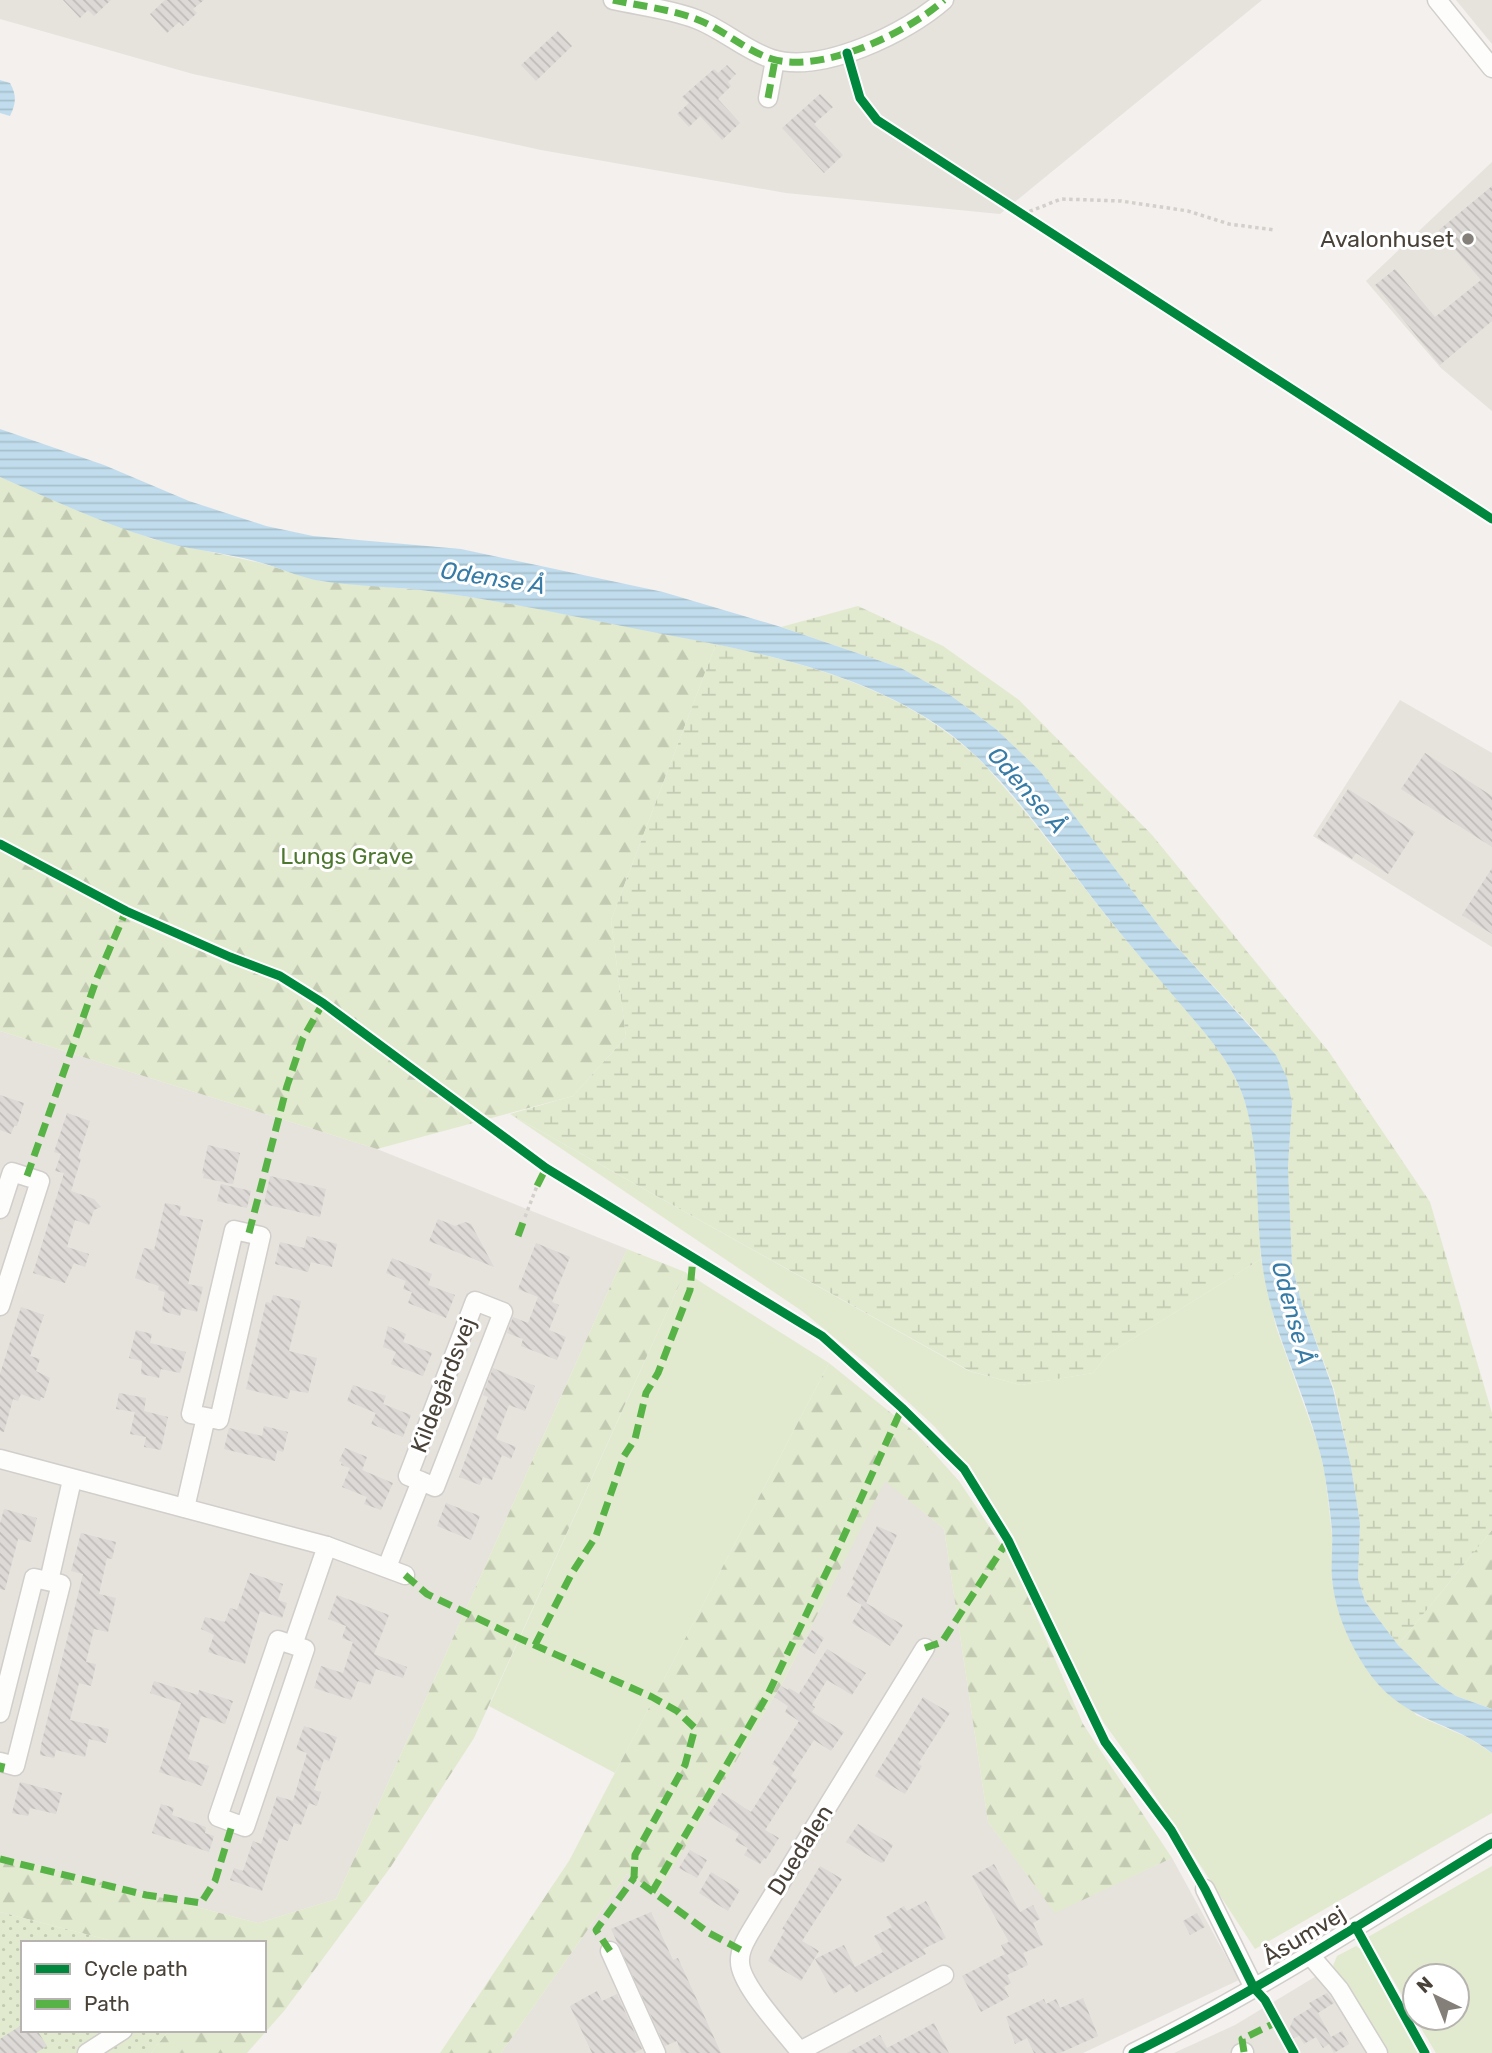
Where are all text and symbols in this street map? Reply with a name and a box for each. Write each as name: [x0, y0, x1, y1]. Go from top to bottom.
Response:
place label: Avalonhuset: [1320, 225, 1454, 253]
marker: Avalonhuset: [1460, 231, 1476, 247]
water label: Odense Å: [439, 556, 547, 600]
water label: Odense Å: [982, 741, 1072, 839]
park label: Lungs Grave: [280, 842, 414, 870]
water label: Odense Å: [1266, 1258, 1320, 1368]
street label: Kildegårdsvej: [404, 1313, 482, 1457]
street label: Duedalen: [761, 1800, 839, 1900]
street label: Åsumvej: [1257, 1899, 1351, 1971]
legend: [21, 1941, 266, 2032]
text: Cycle path: [84, 1956, 188, 1981]
north arrow: [1401, 1962, 1471, 2032]
text: N: [1412, 1972, 1438, 1998]
text: Path: [84, 1991, 130, 2016]

